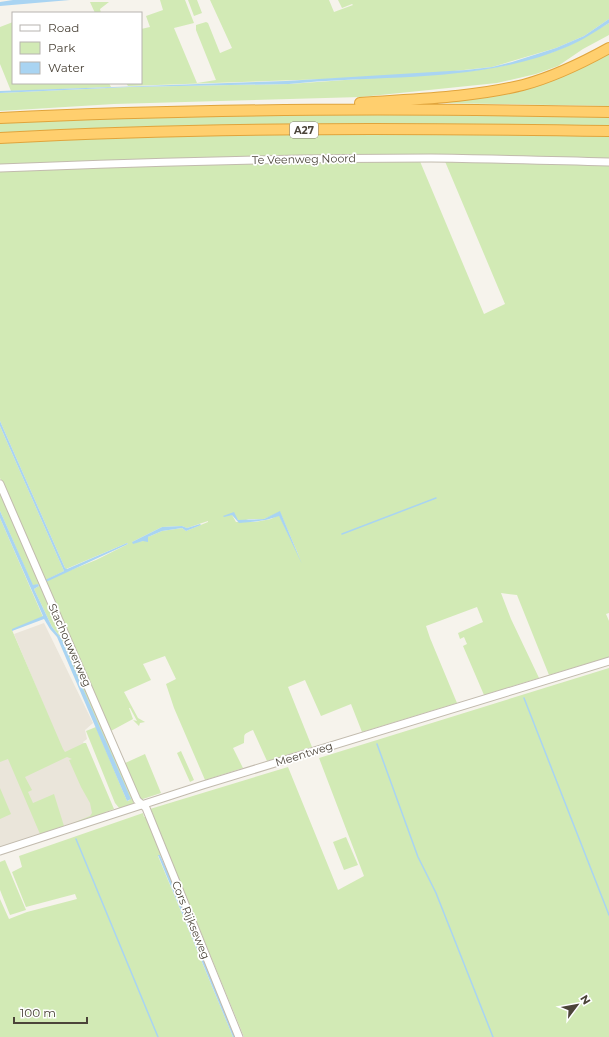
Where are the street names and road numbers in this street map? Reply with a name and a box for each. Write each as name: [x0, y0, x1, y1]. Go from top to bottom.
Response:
road number: A27: [290, 122, 318, 138]
street label: Te Veenweg Noord: [252, 151, 356, 167]
street label: Stachouwerweg: [45, 601, 95, 689]
street label: Meentweg: [274, 739, 334, 769]
street label: Cors Rijkseweg: [169, 879, 213, 961]

